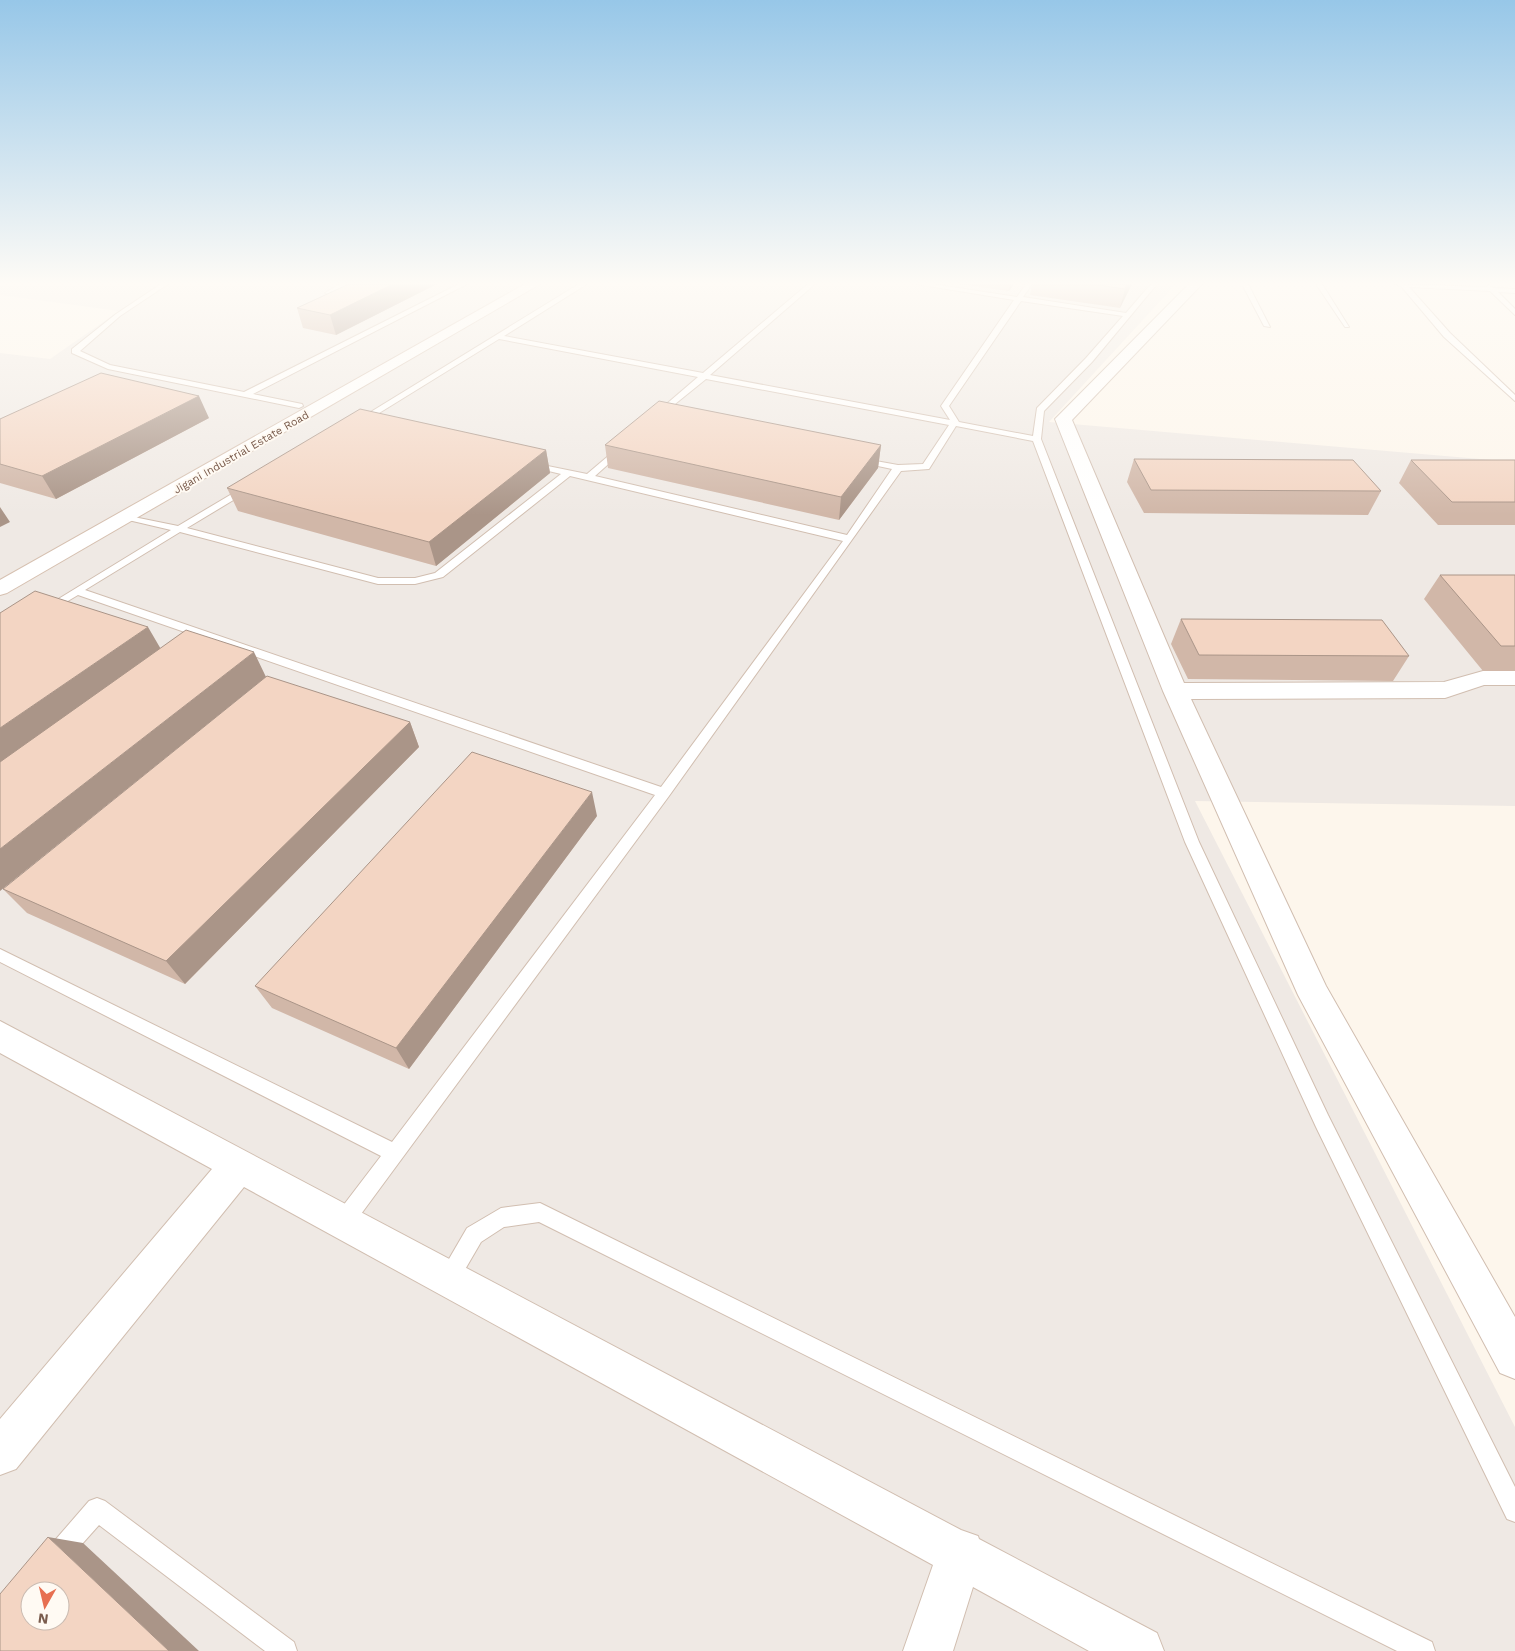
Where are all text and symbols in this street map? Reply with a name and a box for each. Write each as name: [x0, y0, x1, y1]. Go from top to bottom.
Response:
street label: Jigani Industrial Estate Road: [171, 408, 311, 497]
north arrow: [20, 1581, 70, 1631]
text: N: [37, 1610, 49, 1628]

